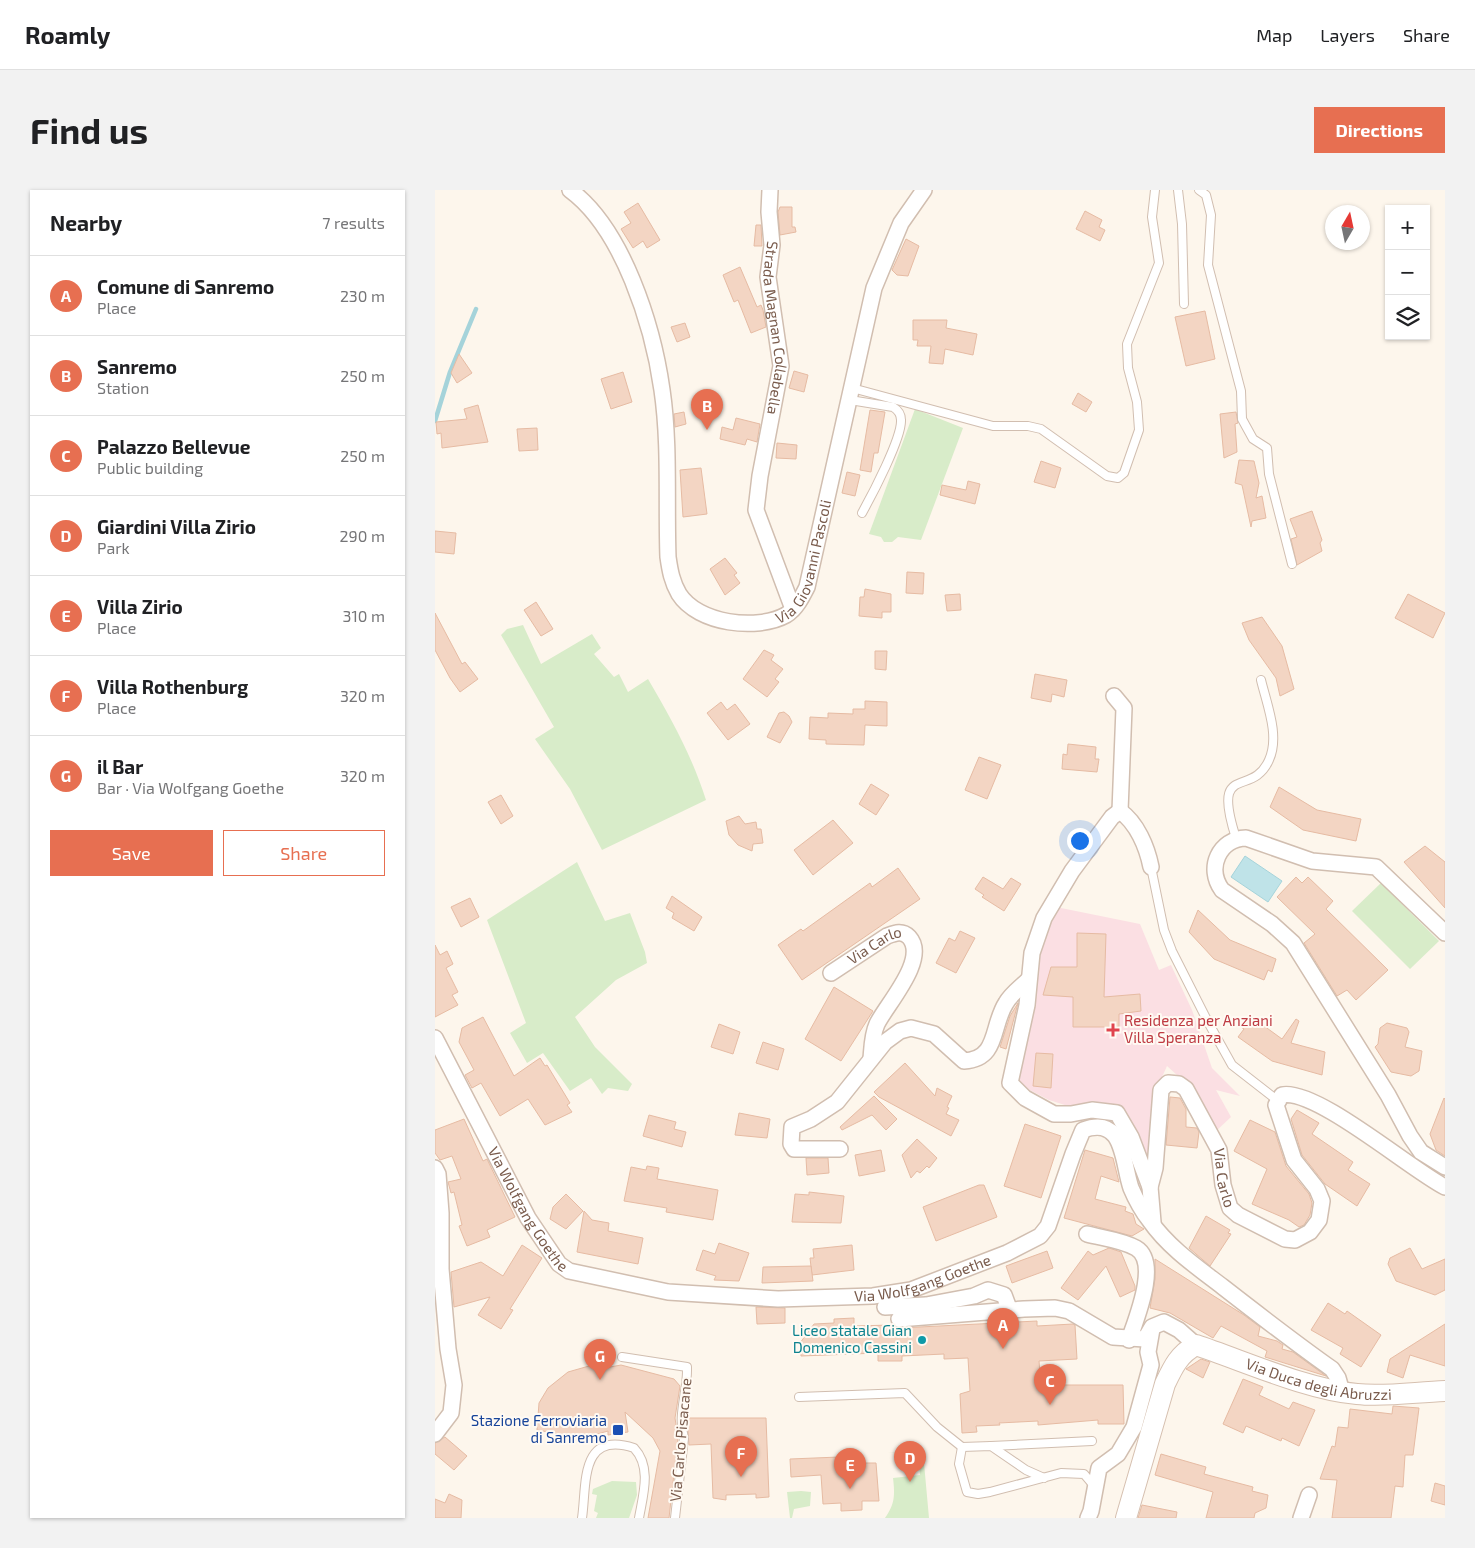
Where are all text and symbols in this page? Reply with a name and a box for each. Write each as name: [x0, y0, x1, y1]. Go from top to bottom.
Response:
text: Roamly: [25, 20, 110, 49]
text: Map: [1256, 24, 1292, 46]
text: Layers: [1320, 24, 1375, 46]
text: Share: [1403, 24, 1450, 46]
button: Directions: [1314, 107, 1445, 153]
text: Find us: [30, 109, 148, 151]
north arrow: [1325, 205, 1370, 250]
map controls: [1385, 205, 1430, 340]
button: +: [1385, 205, 1430, 250]
text: Nearby: [50, 210, 122, 235]
text: 7 results: [322, 213, 385, 232]
street label: Strada Magnan Collabella: [760, 240, 791, 416]
button: −: [1385, 250, 1430, 295]
text: Comune di Sanremo: [97, 275, 274, 298]
text: A: [61, 286, 71, 305]
text: 230 m: [340, 286, 385, 305]
button: layers: [1385, 295, 1430, 340]
text: Place: [97, 298, 136, 317]
text: Sanremo: [97, 355, 177, 378]
text: B: [61, 366, 71, 385]
text: 250 m: [340, 366, 385, 385]
text: Station: [97, 378, 149, 397]
pin: B: [691, 389, 723, 430]
text: Palazzo Bellevue: [97, 435, 251, 458]
text: C: [61, 446, 71, 465]
text: 250 m: [340, 446, 385, 465]
text: Public building: [97, 458, 203, 477]
street label: Via Giovanni Pascoli: [773, 498, 834, 627]
text: Giardini Villa Zirio: [97, 515, 256, 538]
text: D: [61, 526, 71, 545]
text: 290 m: [340, 526, 385, 545]
text: Park: [97, 538, 130, 557]
text: Villa Zirio: [97, 595, 183, 618]
text: E: [61, 606, 71, 625]
text: 310 m: [343, 606, 385, 625]
text: Place: [97, 618, 136, 637]
text: Villa Rothenburg: [97, 675, 248, 698]
text: F: [62, 686, 70, 705]
text: 320 m: [340, 686, 385, 705]
text: Place: [97, 698, 136, 717]
text: il Bar: [97, 755, 143, 778]
text: G: [61, 766, 71, 785]
text: 320 m: [340, 766, 385, 785]
text: Bar · Via Wolfgang Goethe: [97, 778, 284, 797]
your location: [1067, 828, 1093, 854]
button: Save: [50, 830, 213, 876]
button: Share: [223, 830, 385, 876]
street label: Via Carlo: [844, 922, 903, 968]
place label: Residenza per Anziani Villa Speranza: [1124, 1011, 1273, 1046]
marker: Residenza per Anziani Villa Speranza: [1106, 1023, 1120, 1037]
street label: Via Wolfgang Goethe: [485, 1143, 571, 1275]
street label: Via Carlo: [1211, 1147, 1239, 1209]
street label: Via Wolfgang Goethe: [854, 1250, 993, 1305]
pin: A: [987, 1308, 1019, 1349]
place label: Liceo statale Gian Domenico Cassini: [792, 1321, 912, 1356]
marker: Liceo statale Gian Domenico Cassini: [916, 1334, 928, 1346]
pin: G: [584, 1339, 616, 1380]
street label: Via Duca degli Abruzzi: [1244, 1354, 1392, 1403]
pin: C: [1034, 1364, 1066, 1405]
street label: Via Carlo Pisacane: [666, 1377, 694, 1503]
place label: Stazione Ferroviaria di Sanremo: [471, 1411, 607, 1446]
marker: Stazione Ferroviaria di Sanremo: [611, 1423, 625, 1437]
pin: F: [725, 1436, 757, 1477]
pin: D: [894, 1441, 926, 1482]
pin: E: [834, 1448, 866, 1489]

